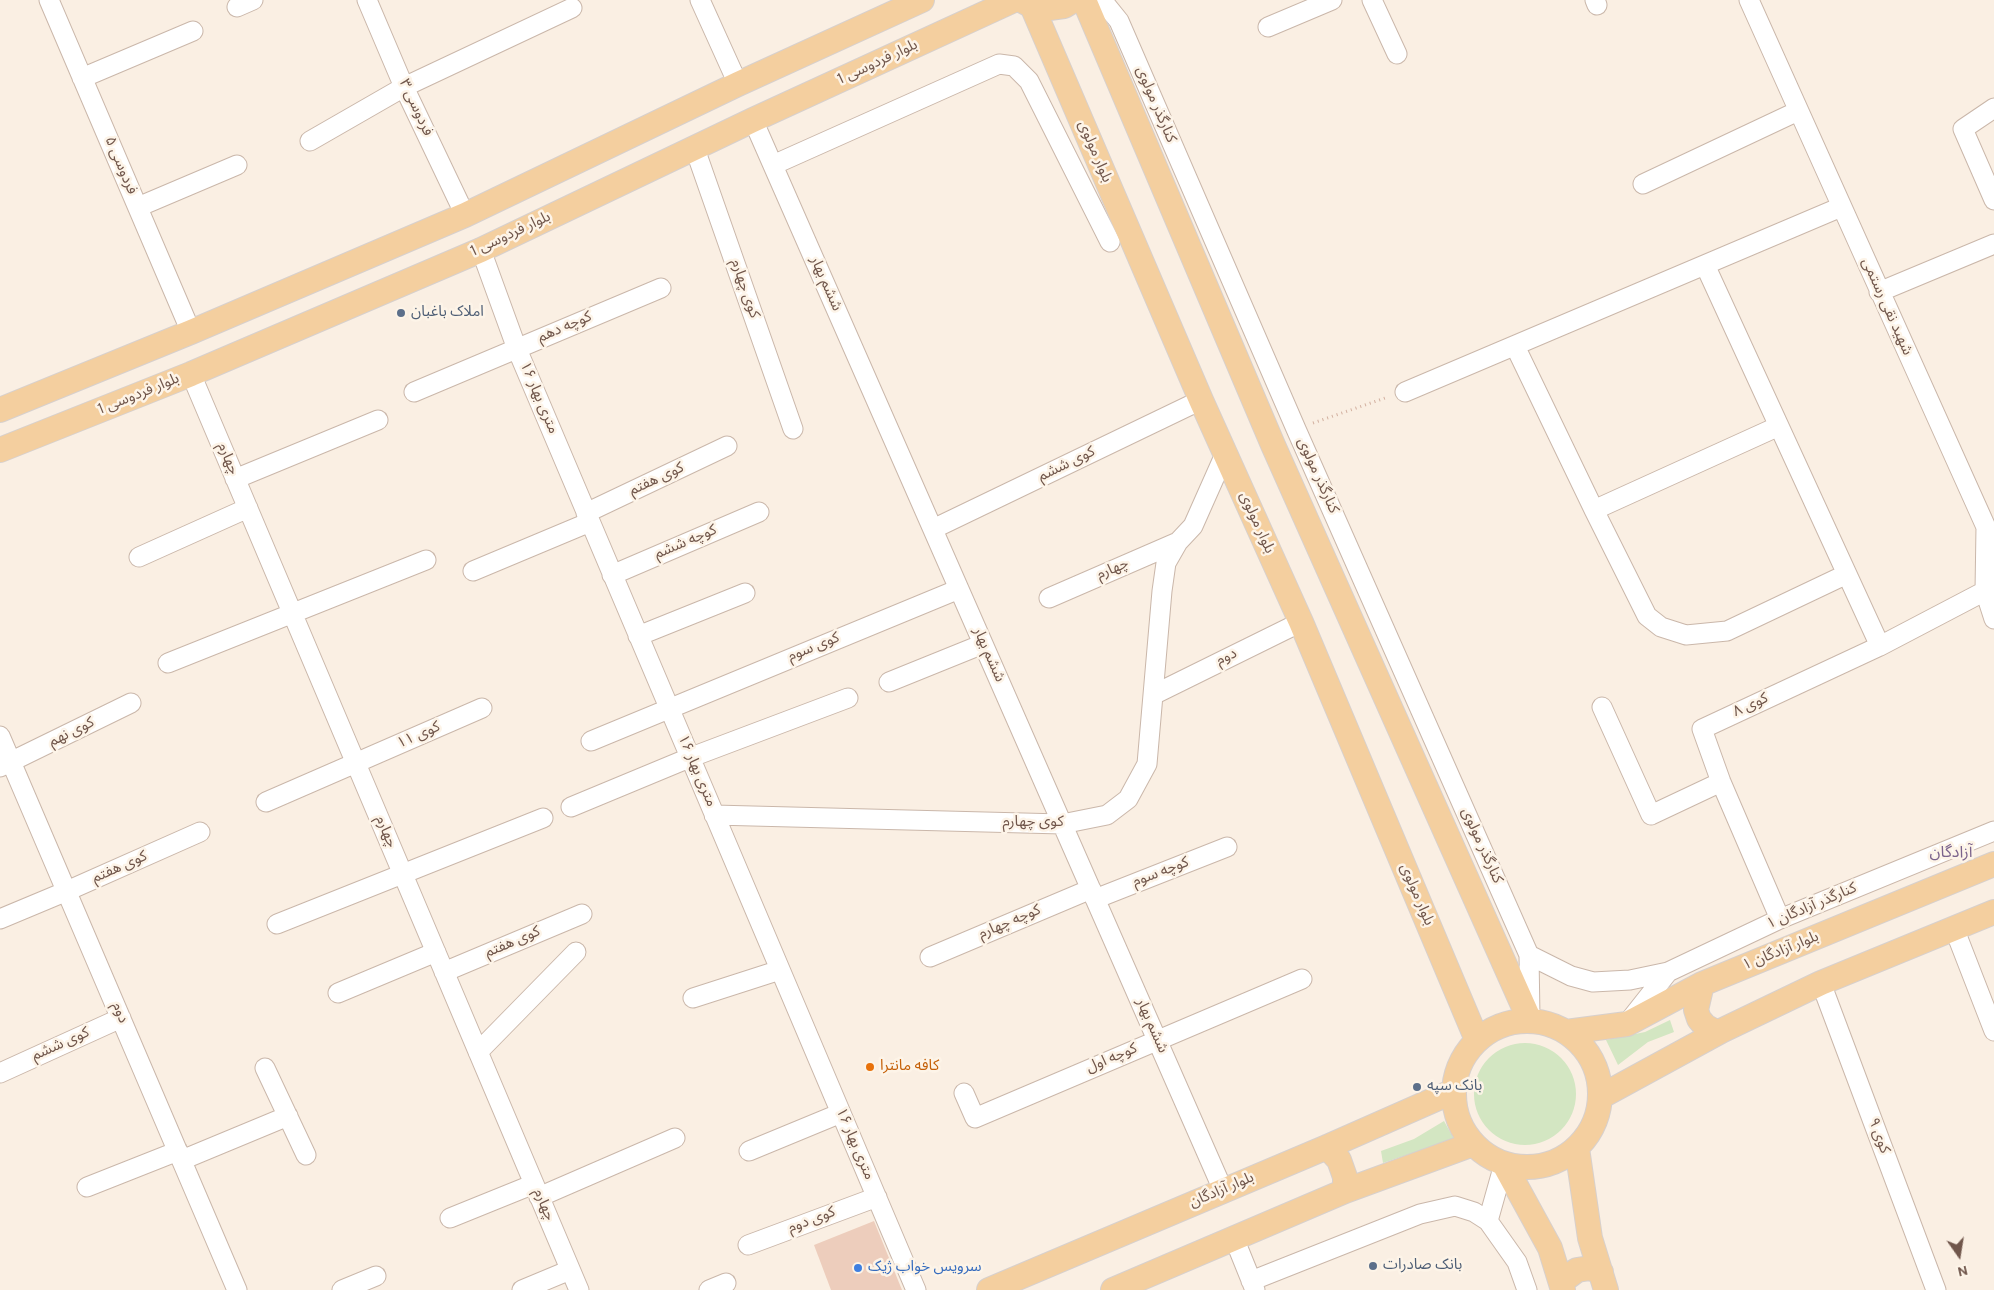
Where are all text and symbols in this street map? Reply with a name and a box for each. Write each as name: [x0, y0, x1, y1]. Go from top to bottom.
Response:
street label: بلوار فردوسی 1: [835, 37, 921, 89]
street label: کنارگذر مولوی: [1131, 64, 1179, 146]
street label: فردوسی ۳: [394, 77, 436, 139]
street label: بلوار مولوی: [1073, 118, 1115, 186]
street label: فردوسی ۵: [100, 134, 140, 198]
street label: بلوار فردوسی 1: [468, 209, 554, 261]
street label: ششم بهار: [805, 254, 845, 314]
street label: شهید نقی رستمی: [1857, 256, 1915, 358]
street label: کوی چهارم: [726, 257, 762, 321]
place label: املاک باغبان: [411, 304, 484, 322]
marker: املاک باغبان: [395, 307, 407, 319]
street label: کوچه دهم: [535, 309, 595, 347]
street label: ۱۶ متری بهار: [515, 359, 561, 437]
street label: بلوار فردوسی 1: [96, 371, 182, 419]
street label: کنارگذر مولوی: [1292, 435, 1342, 517]
street label: چهارم: [212, 440, 242, 478]
street label: کوی ششم: [1036, 444, 1098, 486]
street label: کوی هفتم: [627, 460, 687, 500]
street label: بلوار مولوی: [1234, 489, 1278, 557]
street label: کوچه ششم: [652, 522, 720, 564]
street label: چهارم: [1094, 555, 1132, 585]
street label: ششم بهار: [968, 625, 1008, 685]
street label: کوی سوم: [785, 629, 843, 667]
street label: دوم: [1214, 645, 1240, 671]
street label: کوی ۸: [1731, 690, 1771, 722]
street label: کوی نهم: [46, 714, 98, 752]
street label: کوی ۱۱: [395, 719, 443, 753]
street label: ۱۶ متری بهار: [673, 732, 719, 810]
street label: کنارگذر مولوی: [1456, 805, 1506, 887]
street label: چهارم: [370, 813, 400, 851]
street label: کوی چهارم: [1002, 814, 1064, 832]
district label: آزادگان: [1930, 844, 1972, 864]
street label: کوی هفتم: [90, 848, 150, 888]
street label: کوچه سوم: [1130, 854, 1192, 892]
street label: بلوار مولوی: [1395, 861, 1437, 929]
street label: کنارگذر آزادگان ۱: [1764, 880, 1860, 934]
street label: کوچه چهارم: [976, 902, 1044, 944]
street label: کوی هفتم: [483, 923, 543, 963]
street label: بلوار آزادگان ۱: [1740, 929, 1822, 975]
street label: ششم بهار: [1131, 996, 1171, 1056]
street label: دوم: [107, 1000, 131, 1026]
street label: کوی ششم: [29, 1024, 93, 1066]
street label: کوچه اول: [1084, 1040, 1140, 1078]
place label: کافه مانترا: [880, 1058, 939, 1076]
marker: کافه مانترا: [864, 1061, 876, 1073]
place label: بانک سپه: [1427, 1078, 1482, 1096]
marker: بانک سپه: [1411, 1081, 1423, 1093]
street label: ۱۶ متری بهار: [831, 1105, 877, 1183]
street label: کوی ۹: [1863, 1116, 1893, 1156]
street label: بلوار آزادگان: [1187, 1169, 1257, 1213]
street label: چهارم: [528, 1186, 558, 1224]
street label: کوی دوم: [786, 1204, 838, 1238]
north arrow: [1934, 1230, 1984, 1280]
place label: بانک صادرات: [1383, 1257, 1462, 1275]
place label: سرویس خواب ژیک: [868, 1259, 982, 1277]
marker: بانک صادرات: [1367, 1260, 1379, 1272]
text: N: [1956, 1261, 1969, 1280]
marker: سرویس خواب ژیک: [852, 1262, 864, 1274]

